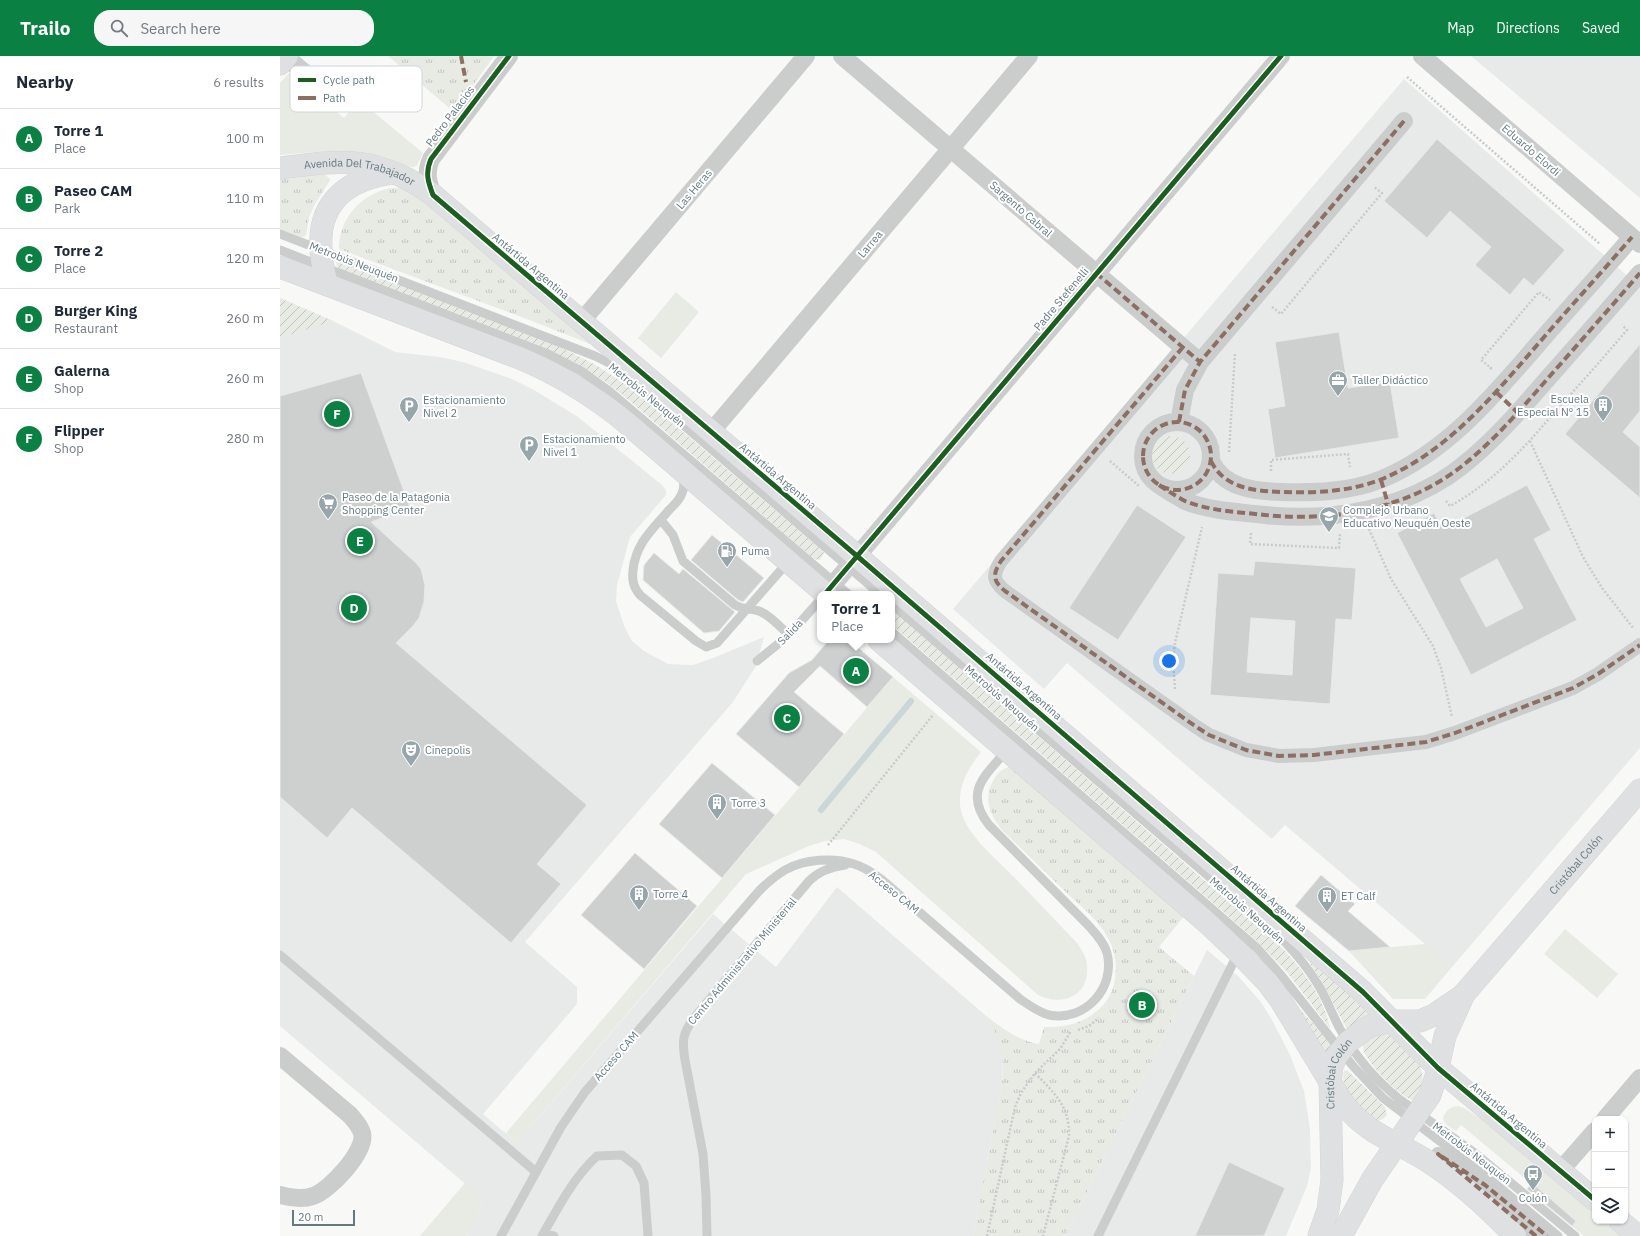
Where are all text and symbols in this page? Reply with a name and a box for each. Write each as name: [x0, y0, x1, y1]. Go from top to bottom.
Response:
search box: [94, 10, 374, 46]
text: Trailo: [20, 16, 70, 40]
icon: search: [108, 17, 130, 39]
text: Search here: [140, 19, 221, 38]
text: Map: [1447, 19, 1474, 37]
text: Directions: [1496, 19, 1560, 37]
text: Saved: [1582, 19, 1620, 37]
legend: [290, 66, 422, 112]
text: Nearby: [16, 71, 74, 93]
text: Cycle path: [323, 73, 375, 87]
text: 6 results: [213, 74, 264, 91]
street label: Pedro Palacios: [423, 83, 477, 149]
text: Path: [323, 91, 346, 105]
text: Torre 1: [54, 121, 103, 140]
street label: Eduardo Elordi: [1499, 121, 1563, 179]
text: A: [25, 130, 33, 147]
text: 100 m: [226, 130, 264, 147]
text: Place: [54, 140, 86, 157]
street label: Avenida Del Trabajador: [303, 155, 418, 189]
street label: Las Heras: [673, 166, 715, 212]
street label: Sargento Cabral: [987, 178, 1055, 240]
text: Paseo CAM: [54, 181, 132, 200]
text: B: [25, 190, 33, 207]
text: 110 m: [226, 190, 264, 207]
text: Park: [54, 200, 80, 217]
street label: Larrea: [855, 227, 886, 260]
street label: Antártida Argentina: [490, 230, 572, 302]
street label: Metrobús Neuquén: [307, 239, 401, 285]
text: Torre 2: [54, 241, 103, 260]
text: C: [25, 250, 33, 267]
text: 120 m: [226, 250, 264, 267]
text: Place: [54, 260, 86, 277]
street label: Padre Stefenelli: [1031, 265, 1091, 333]
text: Burger King: [54, 301, 137, 320]
text: D: [24, 310, 34, 327]
text: 260 m: [226, 310, 264, 327]
text: Restaurant: [54, 320, 118, 337]
street label: Metrobús Neuquén: [606, 360, 688, 430]
text: Galerna: [54, 361, 110, 380]
office icon: Taller Didáctico: [1327, 369, 1349, 397]
text: E: [25, 370, 33, 387]
text: 260 m: [226, 370, 264, 387]
place label: Taller Didáctico: [1352, 373, 1428, 387]
text: Shop: [54, 380, 84, 397]
place label: Escuela Especial Nº 15: [1517, 392, 1589, 419]
place label: Estacionamiento Nivel 2: [423, 393, 506, 420]
building icon: Escuela Especial Nº 15: [1592, 394, 1614, 422]
parking icon: Estacionamiento Nivel 2: [398, 395, 420, 423]
pin: F: [324, 399, 350, 429]
text: Flipper: [54, 421, 104, 440]
text: F: [25, 430, 33, 447]
text: 280 m: [226, 430, 264, 447]
place label: Estacionamiento Nivel 1: [543, 432, 626, 459]
parking icon: Estacionamiento Nivel 1: [518, 434, 540, 462]
text: Shop: [54, 440, 84, 457]
street label: Antártida Argentina: [737, 440, 819, 512]
place label: Paseo de la Patagonia Shopping Center: [342, 490, 450, 517]
supermarket icon: Paseo de la Patagonia Shopping Center: [317, 492, 339, 520]
place label: Complejo Urbano Educativo Neuquén Oeste: [1343, 503, 1471, 530]
school or university icon: Complejo Urbano Educativo Neuquén Oeste: [1318, 505, 1340, 533]
pin: E: [347, 526, 373, 556]
fuel station icon: Puma: [716, 540, 738, 568]
place label: Puma: [741, 544, 770, 558]
popup: [817, 591, 895, 643]
pin: D: [341, 593, 367, 623]
text: Torre 1: [831, 599, 881, 618]
street label: Salida: [774, 616, 806, 648]
text: Place: [831, 618, 863, 635]
street label: Antártida Argentina: [983, 649, 1065, 723]
your location: [1159, 651, 1179, 671]
pin: A: [843, 656, 869, 686]
street label: Metrobús Neuquén: [962, 662, 1042, 734]
pin: C: [774, 703, 800, 733]
theatre icon: Cinepolis: [400, 739, 422, 767]
place label: Cinepolis: [425, 743, 471, 757]
building icon: Torre 3: [706, 792, 728, 820]
place label: Torre 3: [731, 796, 766, 810]
street label: Cristóbal Colón: [1546, 831, 1606, 898]
street label: Antártida Argentina: [1228, 861, 1310, 935]
street label: Acceso CAM: [866, 867, 922, 917]
street label: Metrobús Neuquén: [1207, 874, 1287, 946]
building icon: Torre 4: [628, 883, 650, 911]
building icon: ET Calf: [1316, 885, 1338, 913]
place label: Torre 4: [653, 887, 688, 901]
place label: ET Calf: [1341, 889, 1376, 903]
street label: Centro Administrativo Ministerial: [685, 895, 799, 1027]
pin: B: [1129, 990, 1155, 1020]
street label: Acceso CAM: [591, 1028, 641, 1084]
street label: Cristóbal Colón: [1323, 1036, 1355, 1110]
street label: Antártida Argentina: [1468, 1079, 1550, 1151]
map controls: [1592, 1116, 1628, 1224]
button: +: [1592, 1116, 1628, 1152]
street label: Metrobús Neuquén: [1430, 1119, 1514, 1187]
button: −: [1592, 1152, 1628, 1188]
bus stop icon: Colón: [1522, 1163, 1544, 1191]
button: layers: [1592, 1188, 1628, 1224]
place label: Colón: [1519, 1191, 1547, 1205]
scale bar: [292, 1208, 355, 1227]
text: 20 m: [298, 1210, 323, 1224]

